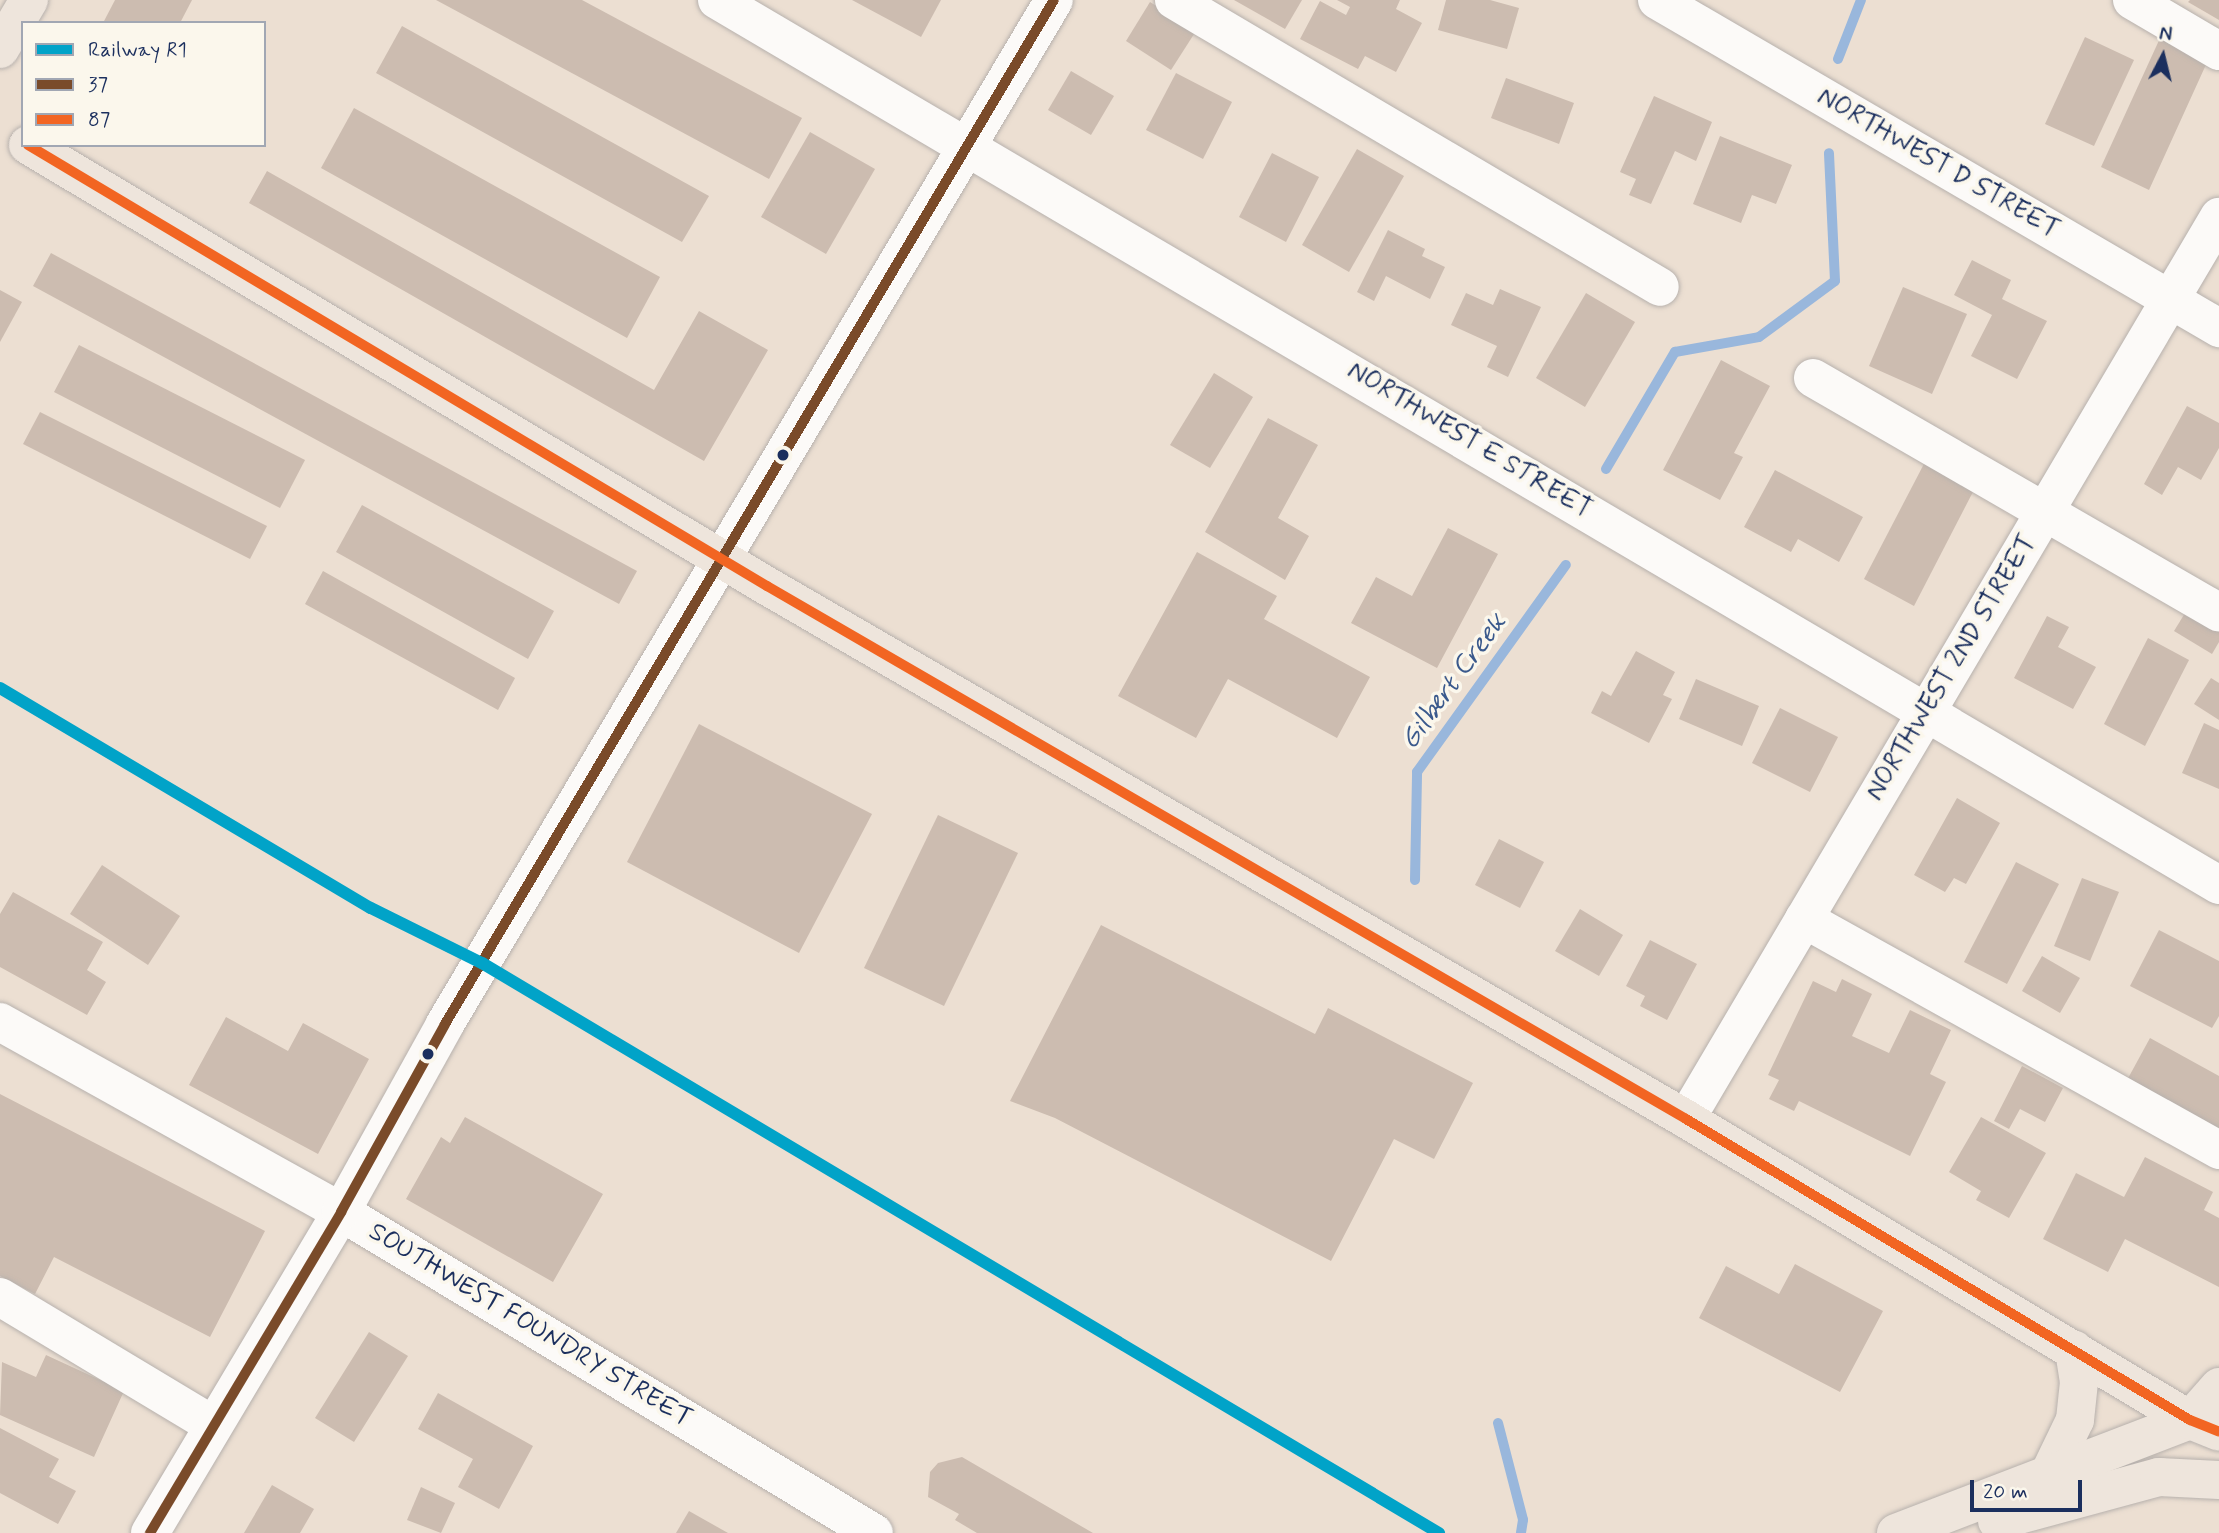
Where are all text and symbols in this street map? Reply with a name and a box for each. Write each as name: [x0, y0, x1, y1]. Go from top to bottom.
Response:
legend: [21, 21, 266, 147]
north arrow: [2128, 21, 2198, 91]
text: N: [2158, 21, 2173, 48]
text: Railway R1: [88, 36, 187, 64]
text: 37: [88, 71, 108, 99]
street label: NORTHWEST D STREET: [1810, 81, 2066, 247]
text: 87: [88, 106, 110, 134]
street label: NORTHWEST E STREET: [1343, 357, 1595, 525]
unlabelled marker: [776, 448, 790, 462]
street label: NORTHWEST 2ND STREET: [1859, 528, 2045, 808]
water label: Gilbert Creek: [1394, 608, 1514, 756]
unlabelled marker: [421, 1047, 435, 1061]
street label: SOUTHWEST FOUNDRY STREET: [361, 1216, 699, 1436]
scale bar: [1974, 1466, 2086, 1510]
text: 20 m: [1983, 1478, 2028, 1506]

